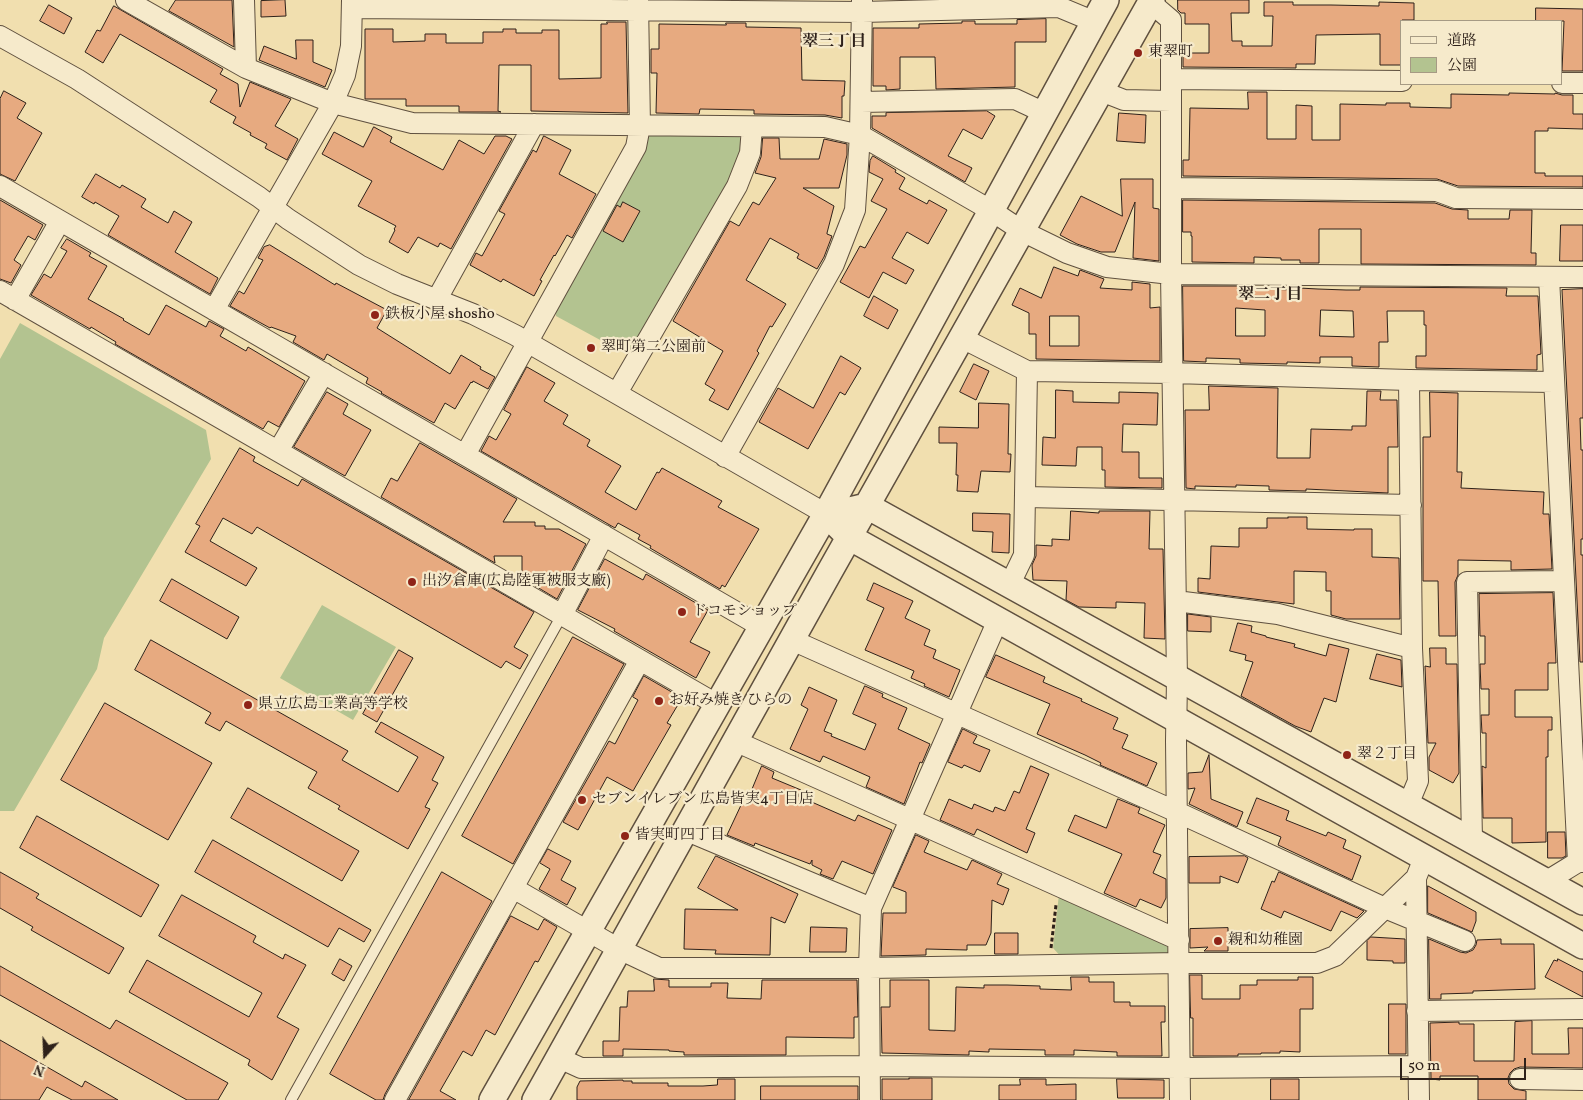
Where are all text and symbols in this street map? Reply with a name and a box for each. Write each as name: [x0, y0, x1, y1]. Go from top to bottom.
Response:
legend: [1400, 20, 1563, 85]
text: 道路: [1447, 31, 1477, 52]
district label: 翠三丁目: [802, 33, 866, 53]
place label: 東翠町: [1148, 44, 1193, 62]
marker: 東翠町: [1132, 47, 1144, 59]
text: 公園: [1447, 56, 1477, 77]
district label: 翠二丁目: [1238, 286, 1302, 306]
place label: 鉄板小屋 shosho: [385, 306, 495, 324]
marker: 鉄板小屋 shosho: [369, 309, 381, 321]
place label: 翠町第二公園前: [601, 339, 706, 357]
marker: 翠町第二公園前: [585, 342, 597, 354]
place label: 出汐倉庫(広島陸軍被服支廠): [422, 573, 611, 591]
marker: 出汐倉庫(広島陸軍被服支廠): [406, 576, 418, 588]
place label: ドコモショップ: [692, 603, 797, 621]
marker: ドコモショップ: [676, 606, 688, 618]
place label: お好み焼き ひらの: [669, 692, 792, 710]
marker: お好み焼き ひらの: [653, 695, 665, 707]
place label: 県立広島工業高等学校: [258, 696, 408, 714]
marker: 県立広島工業高等学校: [242, 699, 254, 711]
place label: 翠２丁目: [1357, 746, 1417, 764]
marker: 翠２丁目: [1341, 749, 1353, 761]
place label: セブンイレブン 広島皆実4丁目店: [592, 791, 814, 809]
marker: セブンイレブン 広島皆実4丁目店: [576, 794, 588, 806]
place label: 皆実町四丁目: [635, 827, 725, 845]
marker: 皆実町四丁目: [619, 830, 631, 842]
place label: 親和幼稚園: [1228, 932, 1303, 950]
marker: 親和幼稚園: [1212, 935, 1224, 947]
north arrow: [20, 1030, 70, 1080]
scale bar: [1403, 1048, 1529, 1080]
text: 50 m: [1408, 1056, 1440, 1077]
text: N: [32, 1059, 48, 1080]

